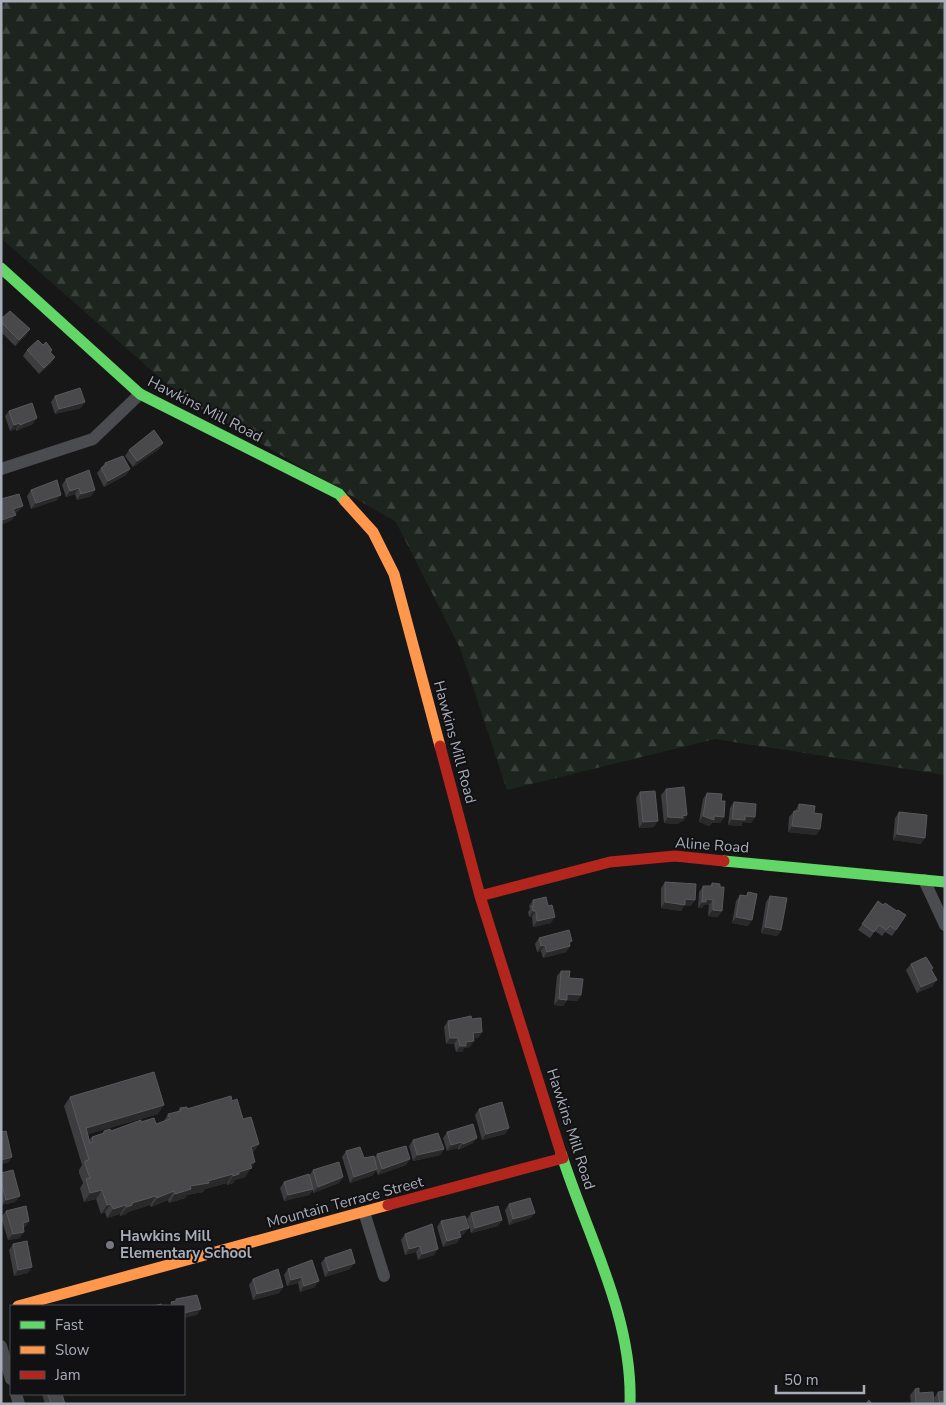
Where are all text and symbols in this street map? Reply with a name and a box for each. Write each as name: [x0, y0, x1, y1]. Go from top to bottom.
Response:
street label: Hawkins Mill Road: [144, 371, 266, 447]
street label: Hawkins Mill Road: [429, 678, 481, 806]
street label: Aline Road: [674, 832, 750, 858]
street label: Hawkins Mill Road: [542, 1066, 600, 1192]
street label: Mountain Terrace Street: [265, 1171, 426, 1233]
place label: Hawkins Mill Elementary School: [120, 1226, 252, 1263]
marker: Hawkins Mill Elementary School: [104, 1239, 116, 1251]
legend: [10, 1305, 185, 1395]
text: Fast: [55, 1315, 84, 1335]
text: Slow: [55, 1340, 90, 1360]
scale bar: [776, 1362, 864, 1394]
text: Jam: [54, 1365, 81, 1385]
text: 50 m: [784, 1370, 819, 1390]

